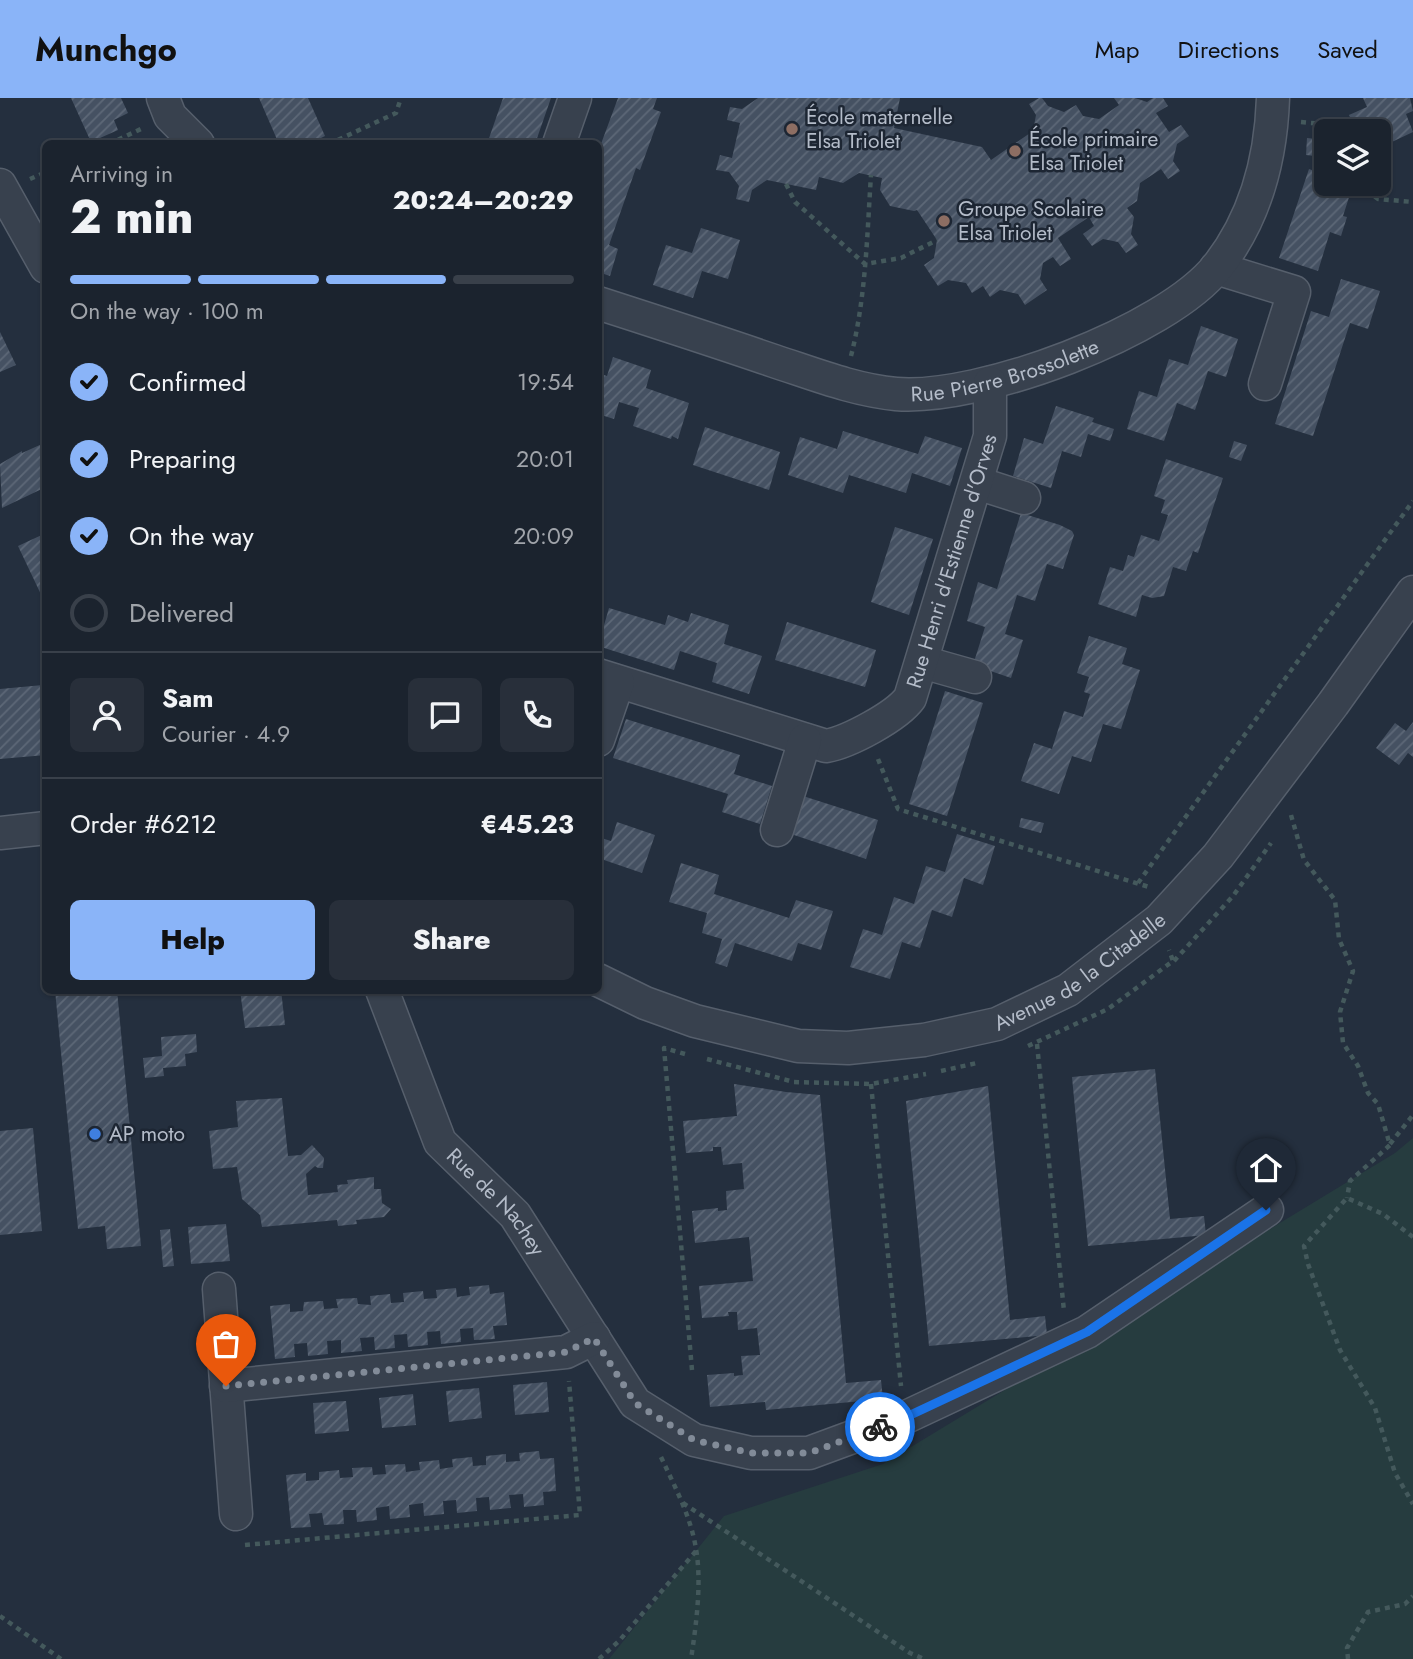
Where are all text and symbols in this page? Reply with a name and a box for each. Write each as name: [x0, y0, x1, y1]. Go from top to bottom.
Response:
text: Munchgo: [35, 26, 177, 73]
text: Map: [1095, 32, 1140, 67]
text: Directions: [1178, 32, 1279, 67]
text: Saved: [1317, 32, 1378, 67]
place label: École maternelle Elsa Triolet: [806, 102, 953, 156]
map controls: [1314, 119, 1391, 196]
button: layers: [1314, 119, 1391, 196]
marker: École maternelle Elsa Triolet: [784, 121, 800, 137]
place label: École primaire Elsa Triolet: [1029, 124, 1158, 178]
marker: École primaire Elsa Triolet: [1007, 143, 1023, 159]
text: Arriving in: [70, 157, 173, 191]
text: 20:24–20:29: [393, 181, 574, 219]
text: 2 min: [70, 184, 194, 250]
place label: Groupe Scolaire Elsa Triolet: [958, 194, 1104, 248]
marker: Groupe Scolaire Elsa Triolet: [936, 213, 952, 229]
text: On the way · 100 m: [70, 294, 264, 328]
street label: Rue Pierre Brossolette: [910, 332, 1104, 410]
icon: check: [70, 363, 108, 401]
text: Confirmed: [129, 363, 246, 401]
text: 19:54: [517, 365, 574, 399]
street label: Rue Henri d'Estienne d'Orves: [899, 430, 1005, 692]
icon: check: [70, 440, 108, 478]
text: Preparing: [129, 440, 236, 478]
text: 20:01: [516, 442, 574, 476]
icon: check: [70, 517, 108, 555]
text: On the way: [129, 517, 254, 555]
text: 20:09: [513, 519, 574, 553]
text: Delivered: [129, 594, 234, 632]
button: person: [70, 678, 144, 752]
button: chat: [408, 678, 482, 752]
button: phone: [500, 678, 574, 752]
text: Sam: [162, 679, 214, 717]
text: Courier · 4.9: [162, 717, 290, 751]
text: Order #6212: [70, 805, 216, 843]
text: €45.23: [480, 805, 574, 843]
button: Help: [70, 900, 315, 980]
button: Share: [329, 900, 574, 980]
street label: Avenue de la Citadelle: [989, 905, 1172, 1038]
place label: AP moto: [109, 1119, 185, 1149]
marker: AP moto: [87, 1126, 103, 1142]
pin: [1236, 1138, 1296, 1210]
street label: Rue de Nachey: [440, 1141, 553, 1262]
icon: home: [1247, 1149, 1285, 1187]
pin: [196, 1314, 256, 1386]
icon: bag: [207, 1325, 245, 1363]
courier: [845, 1392, 915, 1462]
icon: bike: [861, 1408, 899, 1446]

